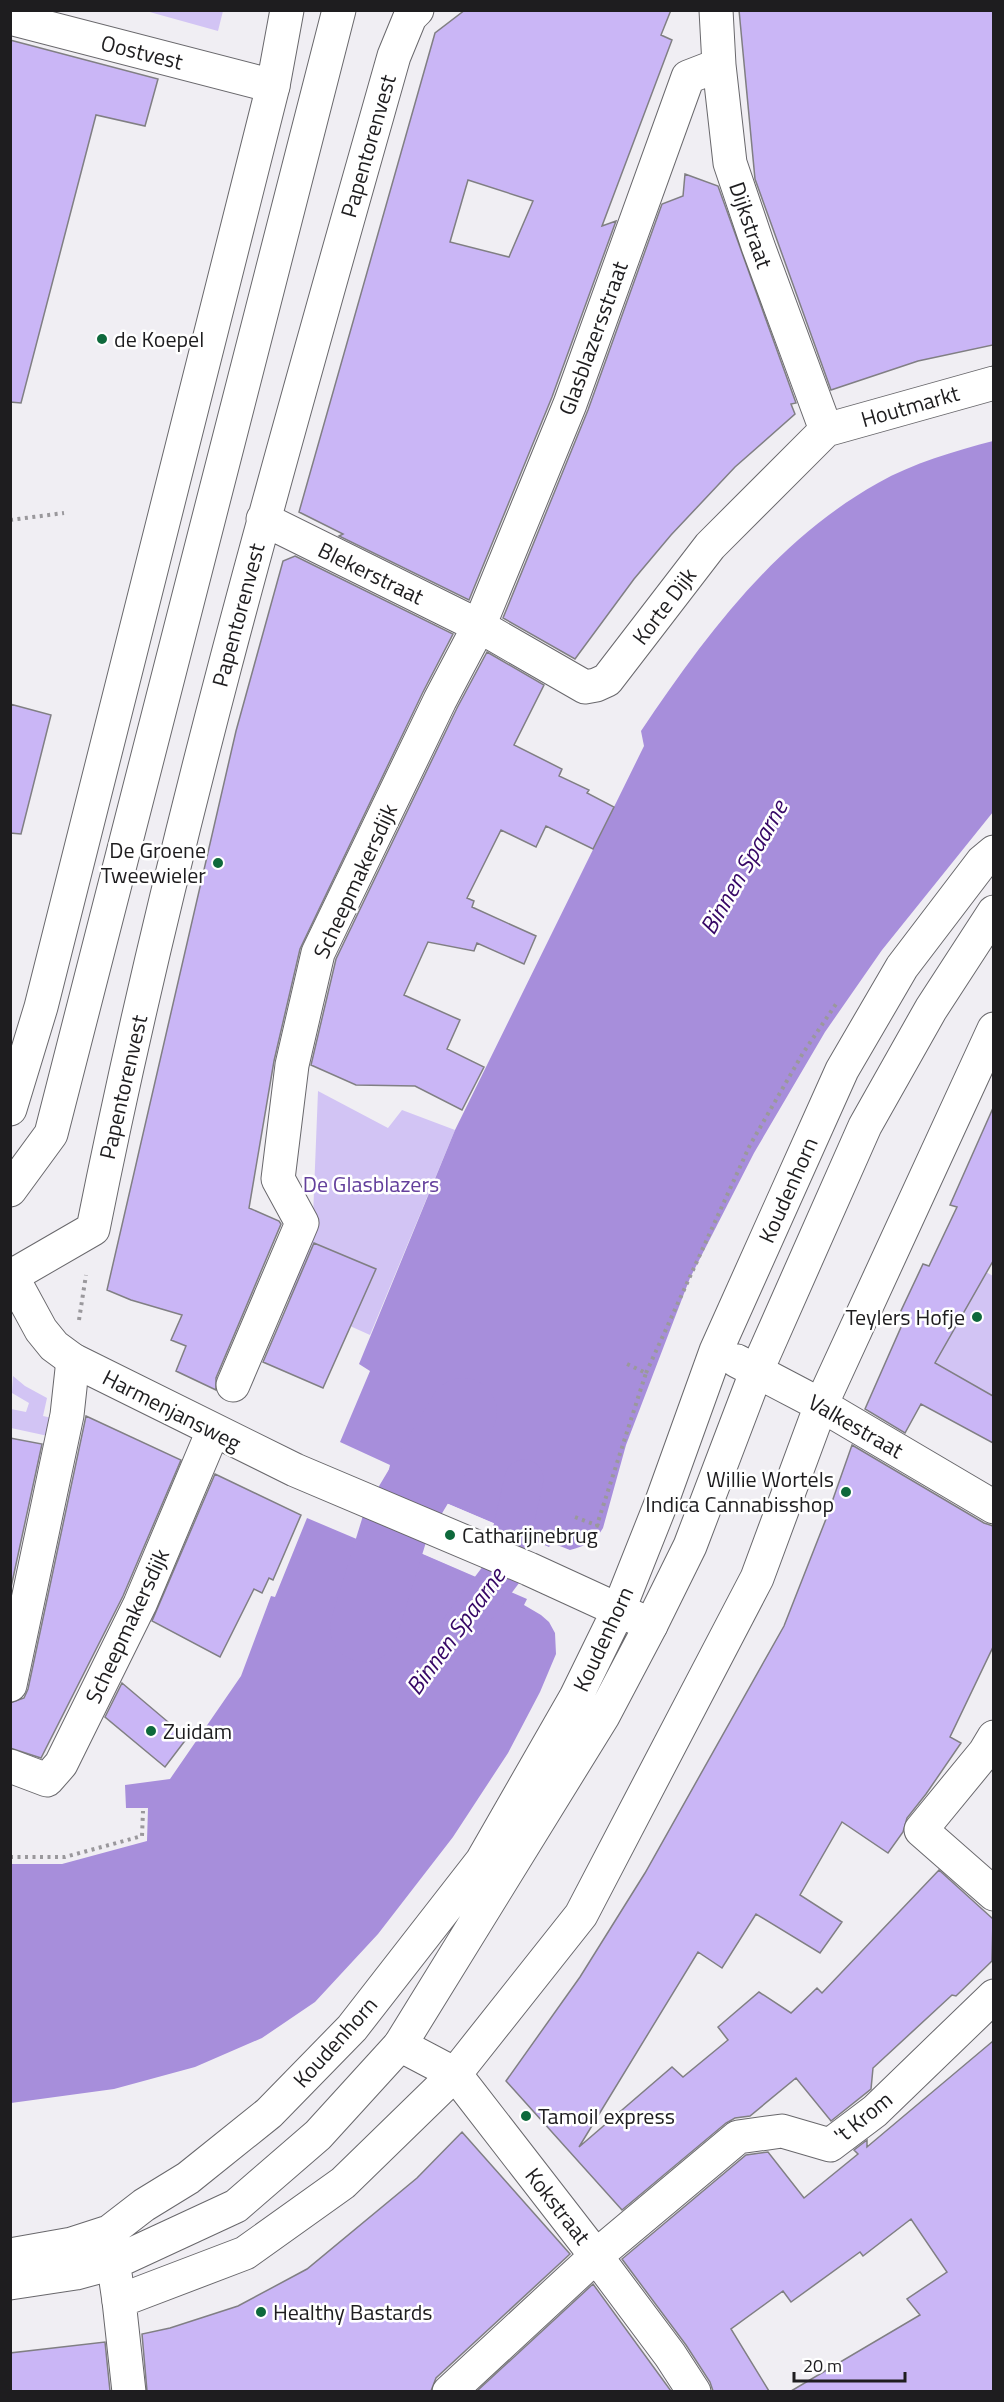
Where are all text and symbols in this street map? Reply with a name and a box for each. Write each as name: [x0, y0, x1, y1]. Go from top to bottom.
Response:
street label: Oostvest: [97, 25, 187, 79]
street label: Papentorenvest: [331, 70, 405, 222]
street label: Dijkstraat: [720, 177, 782, 273]
street label: Glasblazersstraat: [549, 256, 637, 420]
place label: de Koepel: [114, 322, 204, 356]
marker: de Koepel: [95, 332, 109, 346]
street label: Houtmarkt: [857, 376, 964, 436]
street label: Blekerstraat: [312, 533, 430, 613]
street label: Papentorenvest: [203, 539, 274, 691]
street label: Korte Dijk: [624, 560, 705, 652]
water label: Binnen Spaarne: [690, 792, 797, 941]
street label: Scheepmakersdijk: [304, 797, 406, 964]
place label: De Groene Tweewieler: [101, 833, 206, 892]
marker: De Groene Tweewieler: [211, 856, 225, 870]
street label: Papentorenvest: [90, 1011, 156, 1163]
street label: Koudenhorn: [750, 1132, 826, 1248]
park label: De Glasblazers: [303, 1167, 439, 1201]
place label: Teylers Hofje: [845, 1300, 965, 1334]
marker: Teylers Hofje: [970, 1310, 984, 1324]
street label: Harmenjansweg: [97, 1360, 247, 1460]
street label: Valkestraat: [802, 1385, 910, 1467]
place label: Willie Wortels Indica Cannabisshop: [645, 1462, 834, 1521]
marker: Willie Wortels Indica Cannabisshop: [839, 1485, 853, 1499]
place label: Catharijnebrug: [462, 1518, 598, 1552]
marker: Catharijnebrug: [443, 1528, 457, 1542]
street label: Scheepmakersdijk: [76, 1542, 178, 1709]
water label: Binnen Spaarne: [396, 1558, 515, 1702]
street label: Koudenhorn: [564, 1581, 642, 1697]
place label: Zuidam: [163, 1714, 232, 1748]
marker: Zuidam: [144, 1724, 158, 1738]
street label: Koudenhorn: [285, 1989, 385, 2095]
street label: 't Krom: [826, 2083, 900, 2151]
place label: Tamoil express: [538, 2099, 675, 2133]
marker: Tamoil express: [519, 2109, 533, 2123]
street label: Kokstraat: [517, 2160, 599, 2252]
place label: Healthy Bastards: [273, 2295, 433, 2329]
marker: Healthy Bastards: [254, 2305, 268, 2319]
scale bar: [794, 2345, 905, 2383]
text: 20 m: [803, 2352, 842, 2379]

